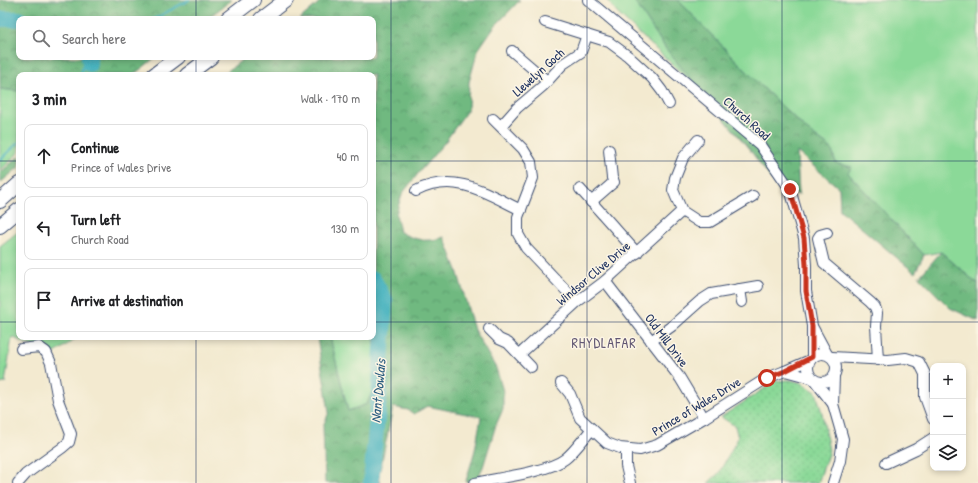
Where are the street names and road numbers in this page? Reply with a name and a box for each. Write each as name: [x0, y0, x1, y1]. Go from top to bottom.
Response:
street label: Llewelyn Goch: [508, 43, 568, 100]
street label: Church Road: [720, 92, 774, 144]
street label: Windsor Clive Drive: [552, 237, 634, 309]
street label: Old Mill Drive: [641, 310, 693, 370]
street label: Prince of Wales Drive: [648, 372, 744, 440]

